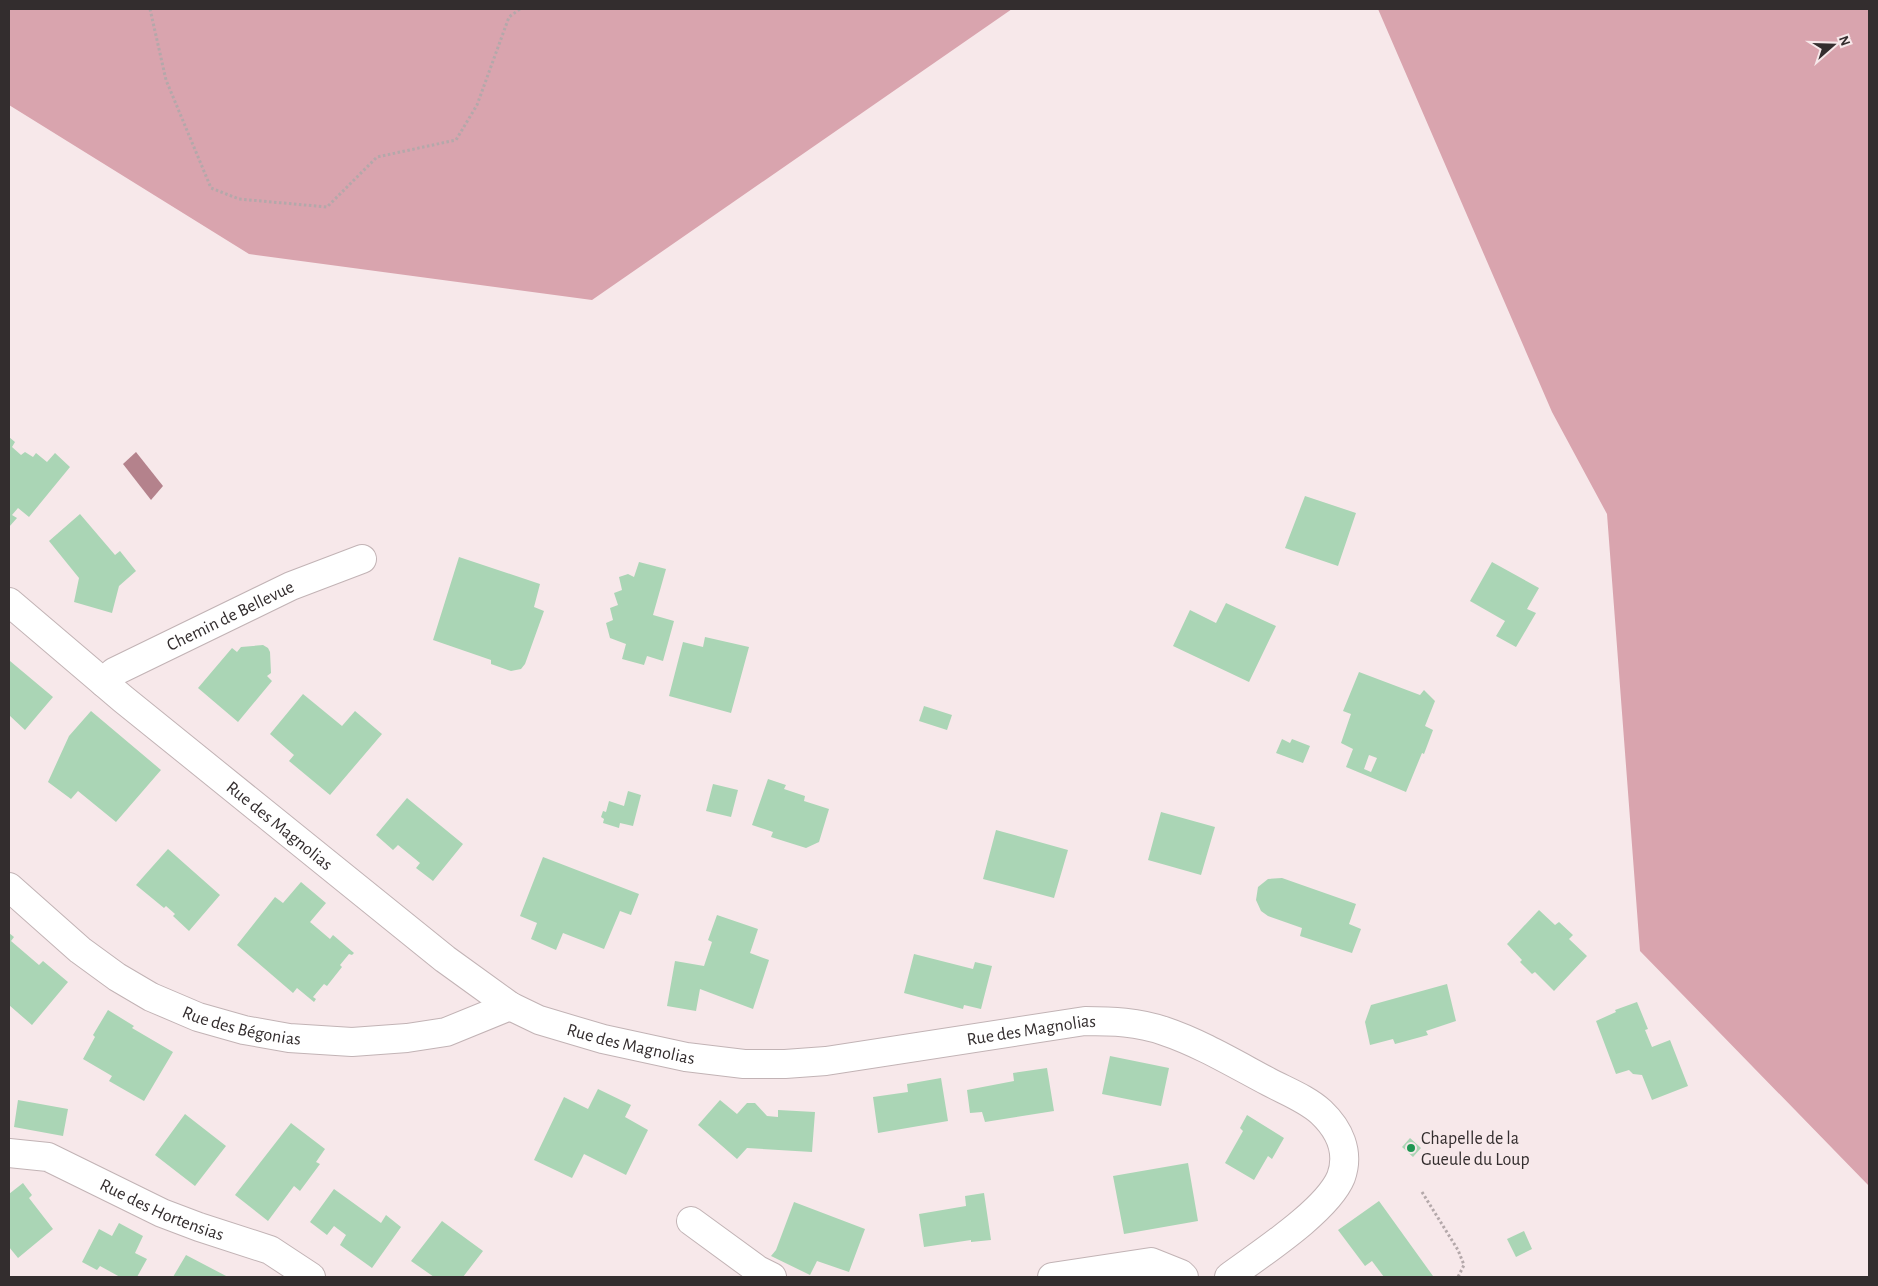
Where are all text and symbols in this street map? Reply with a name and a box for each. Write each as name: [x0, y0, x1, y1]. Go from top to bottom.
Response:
north arrow: [1808, 20, 1858, 70]
text: N: [1836, 34, 1853, 48]
street label: Chemin de Bellevue: [164, 578, 297, 655]
street label: Rue des Magnolias: [223, 778, 335, 874]
street label: Rue des Bégonias: [180, 1003, 301, 1049]
street label: Rue des Magnolias: [966, 1013, 1096, 1049]
street label: Rue des Magnolias: [565, 1021, 695, 1068]
place label: Chapelle de la Gueule du Loup: [1421, 1130, 1530, 1169]
marker: Chapelle de la Gueule du Loup: [1405, 1142, 1417, 1154]
street label: Rue des Hortensias: [97, 1176, 226, 1244]

